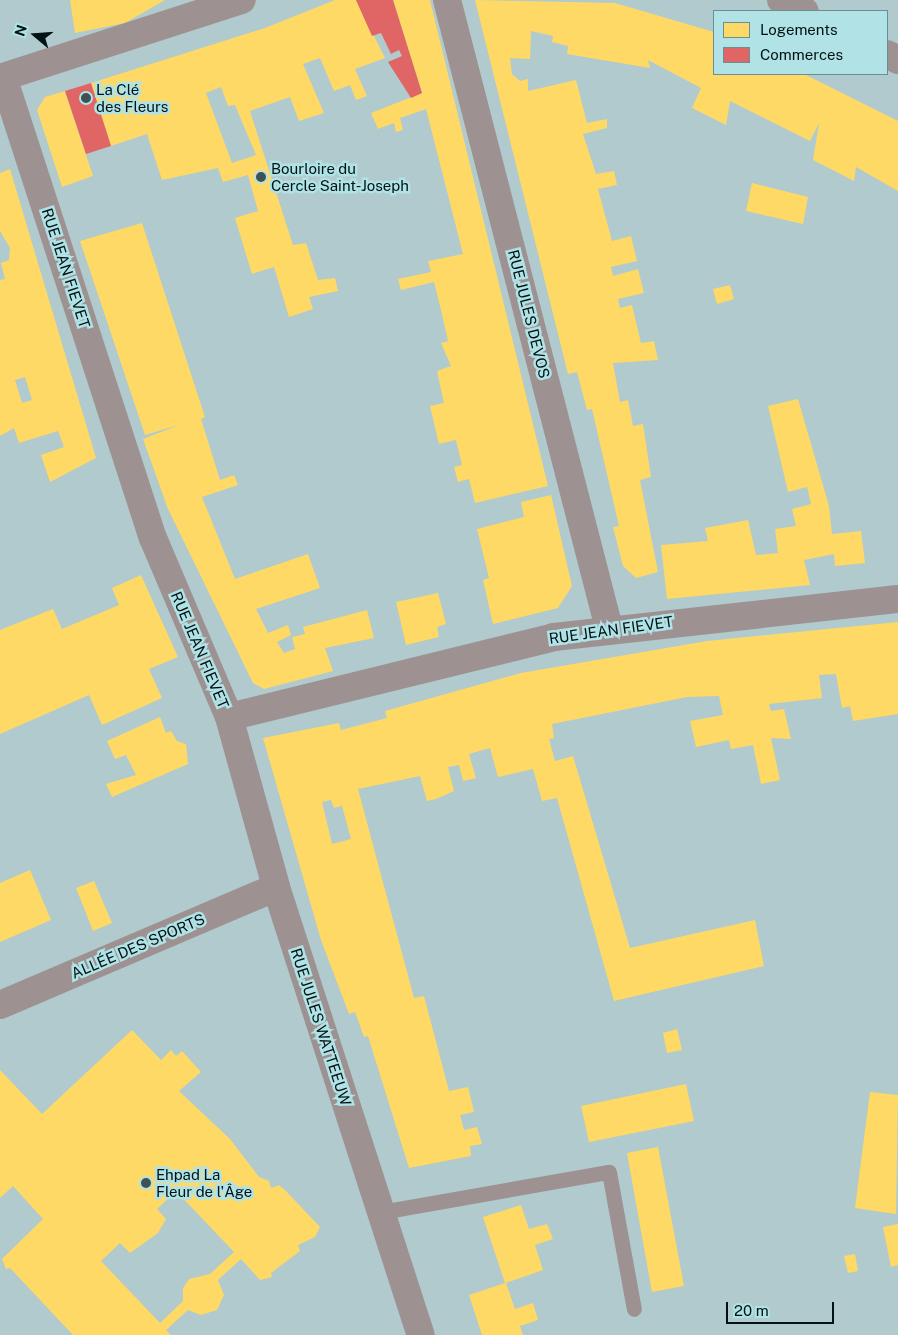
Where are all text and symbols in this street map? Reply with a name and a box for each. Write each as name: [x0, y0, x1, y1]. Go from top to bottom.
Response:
north arrow: [10, 10, 60, 60]
legend: [713, 10, 888, 75]
text: Logements: [760, 21, 838, 38]
text: N: [11, 23, 30, 38]
text: Commerces: [760, 46, 843, 63]
place label: La Clé des Fleurs: [96, 80, 168, 115]
marker: La Clé des Fleurs: [80, 92, 92, 104]
place label: Bourloire du Cercle Saint-Joseph: [271, 159, 409, 194]
marker: Bourloire du Cercle Saint-Joseph: [255, 171, 267, 183]
street label: RUE JEAN FIEVET: [38, 206, 94, 330]
street label: RUE JULES DEVOS: [504, 248, 554, 380]
street label: RUE JEAN FIEVET: [167, 589, 233, 711]
street label: RUE JEAN FIEVET: [548, 612, 674, 648]
street label: ALLÉE DES SPORTS: [68, 910, 208, 982]
street label: RUE JULES WATTEEUW: [287, 946, 355, 1108]
place label: Ehpad La Fleur de l'Âge: [156, 1165, 253, 1200]
marker: Ehpad La Fleur de l'Âge: [140, 1177, 152, 1189]
scale bar: [728, 1292, 836, 1324]
text: 20 m: [734, 1302, 769, 1319]

